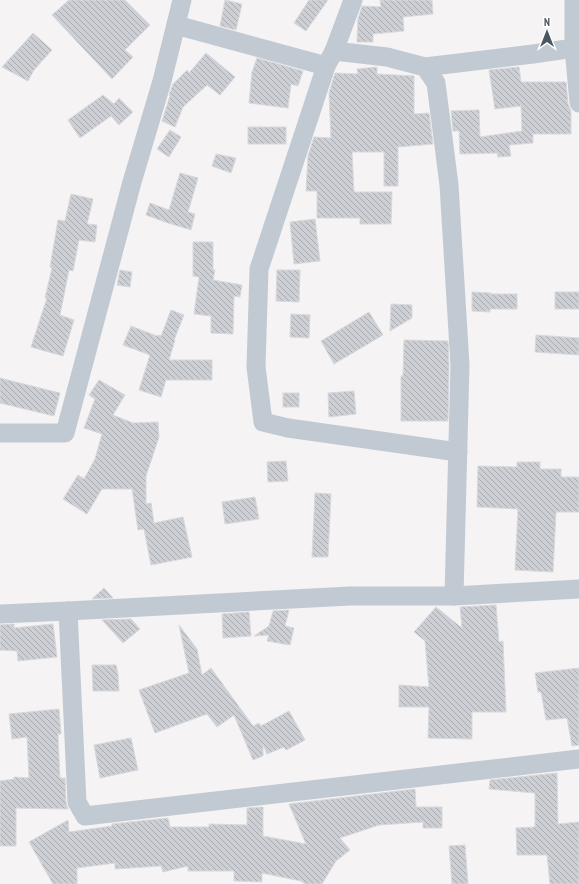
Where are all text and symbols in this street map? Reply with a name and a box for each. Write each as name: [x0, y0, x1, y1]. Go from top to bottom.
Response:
north arrow: [527, 12, 567, 52]
text: N: [544, 15, 550, 29]

